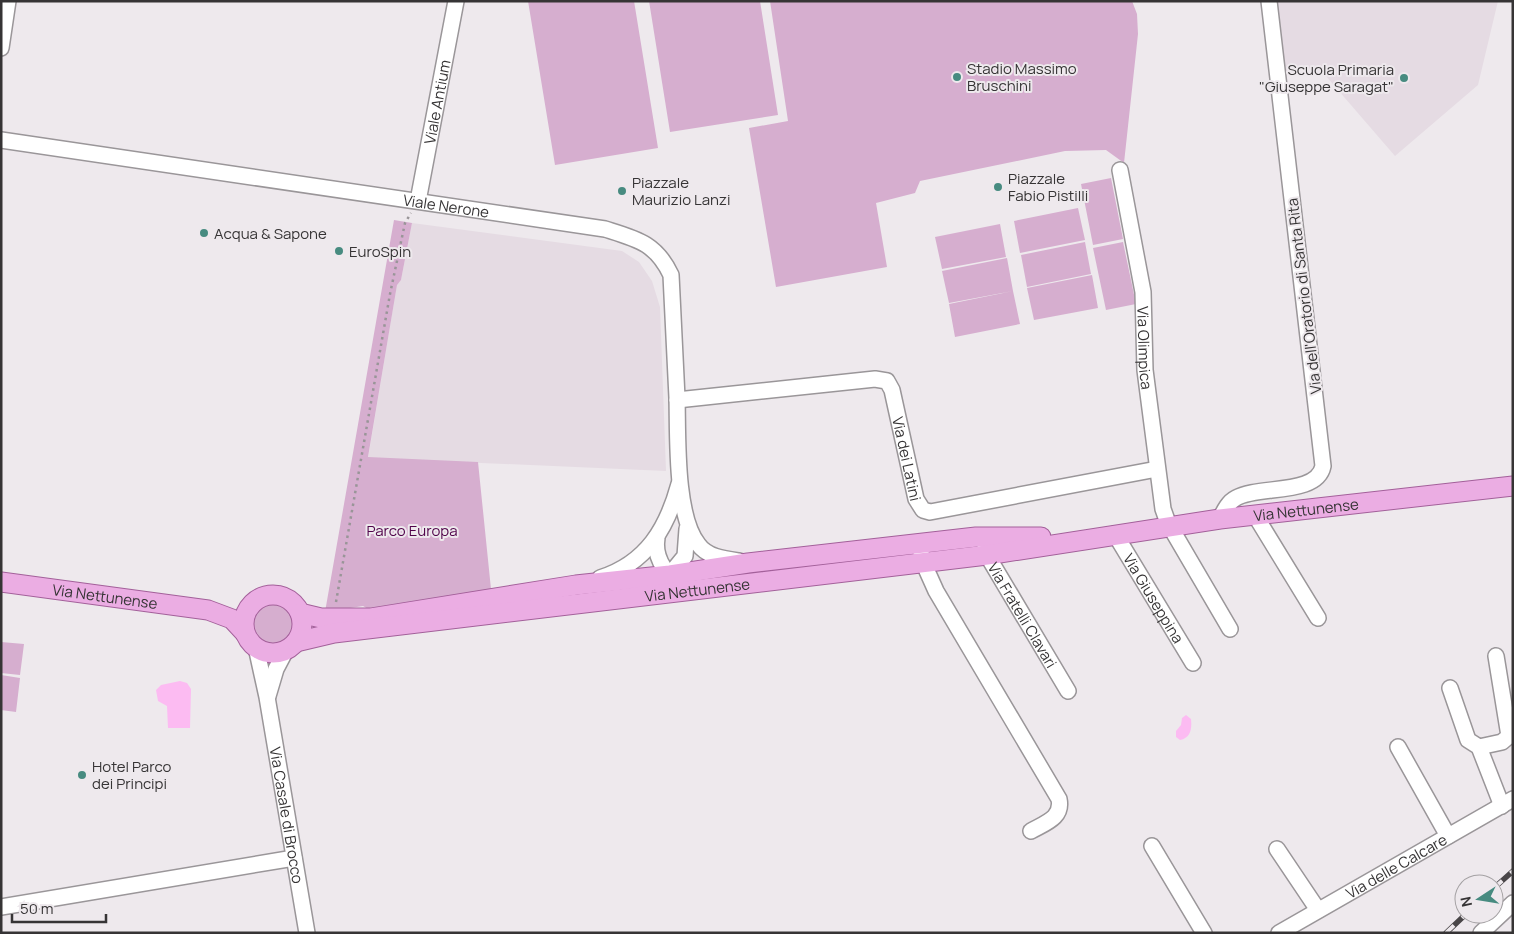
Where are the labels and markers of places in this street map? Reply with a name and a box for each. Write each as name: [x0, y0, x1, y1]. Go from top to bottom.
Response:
place label: Stadio Massimo Bruschini: [967, 58, 1077, 96]
place label: Scuola Primaria "Giuseppe Saragat": [1259, 59, 1394, 97]
marker: Stadio Massimo Bruschini: [951, 71, 963, 83]
marker: Scuola Primaria "Giuseppe Saragat": [1398, 72, 1410, 84]
place label: Piazzale Fabio Pistilli: [1008, 168, 1088, 206]
place label: Piazzale Maurizio Lanzi: [632, 172, 730, 210]
marker: Piazzale Fabio Pistilli: [992, 181, 1004, 193]
marker: Piazzale Maurizio Lanzi: [616, 185, 628, 197]
place label: Acqua & Sapone: [214, 223, 327, 244]
marker: Acqua & Sapone: [198, 227, 210, 239]
place label: EuroSpin: [349, 241, 411, 262]
marker: EuroSpin: [333, 245, 345, 257]
place label: Hotel Parco dei Principi: [92, 756, 171, 794]
marker: Hotel Parco dei Principi: [76, 769, 88, 781]

